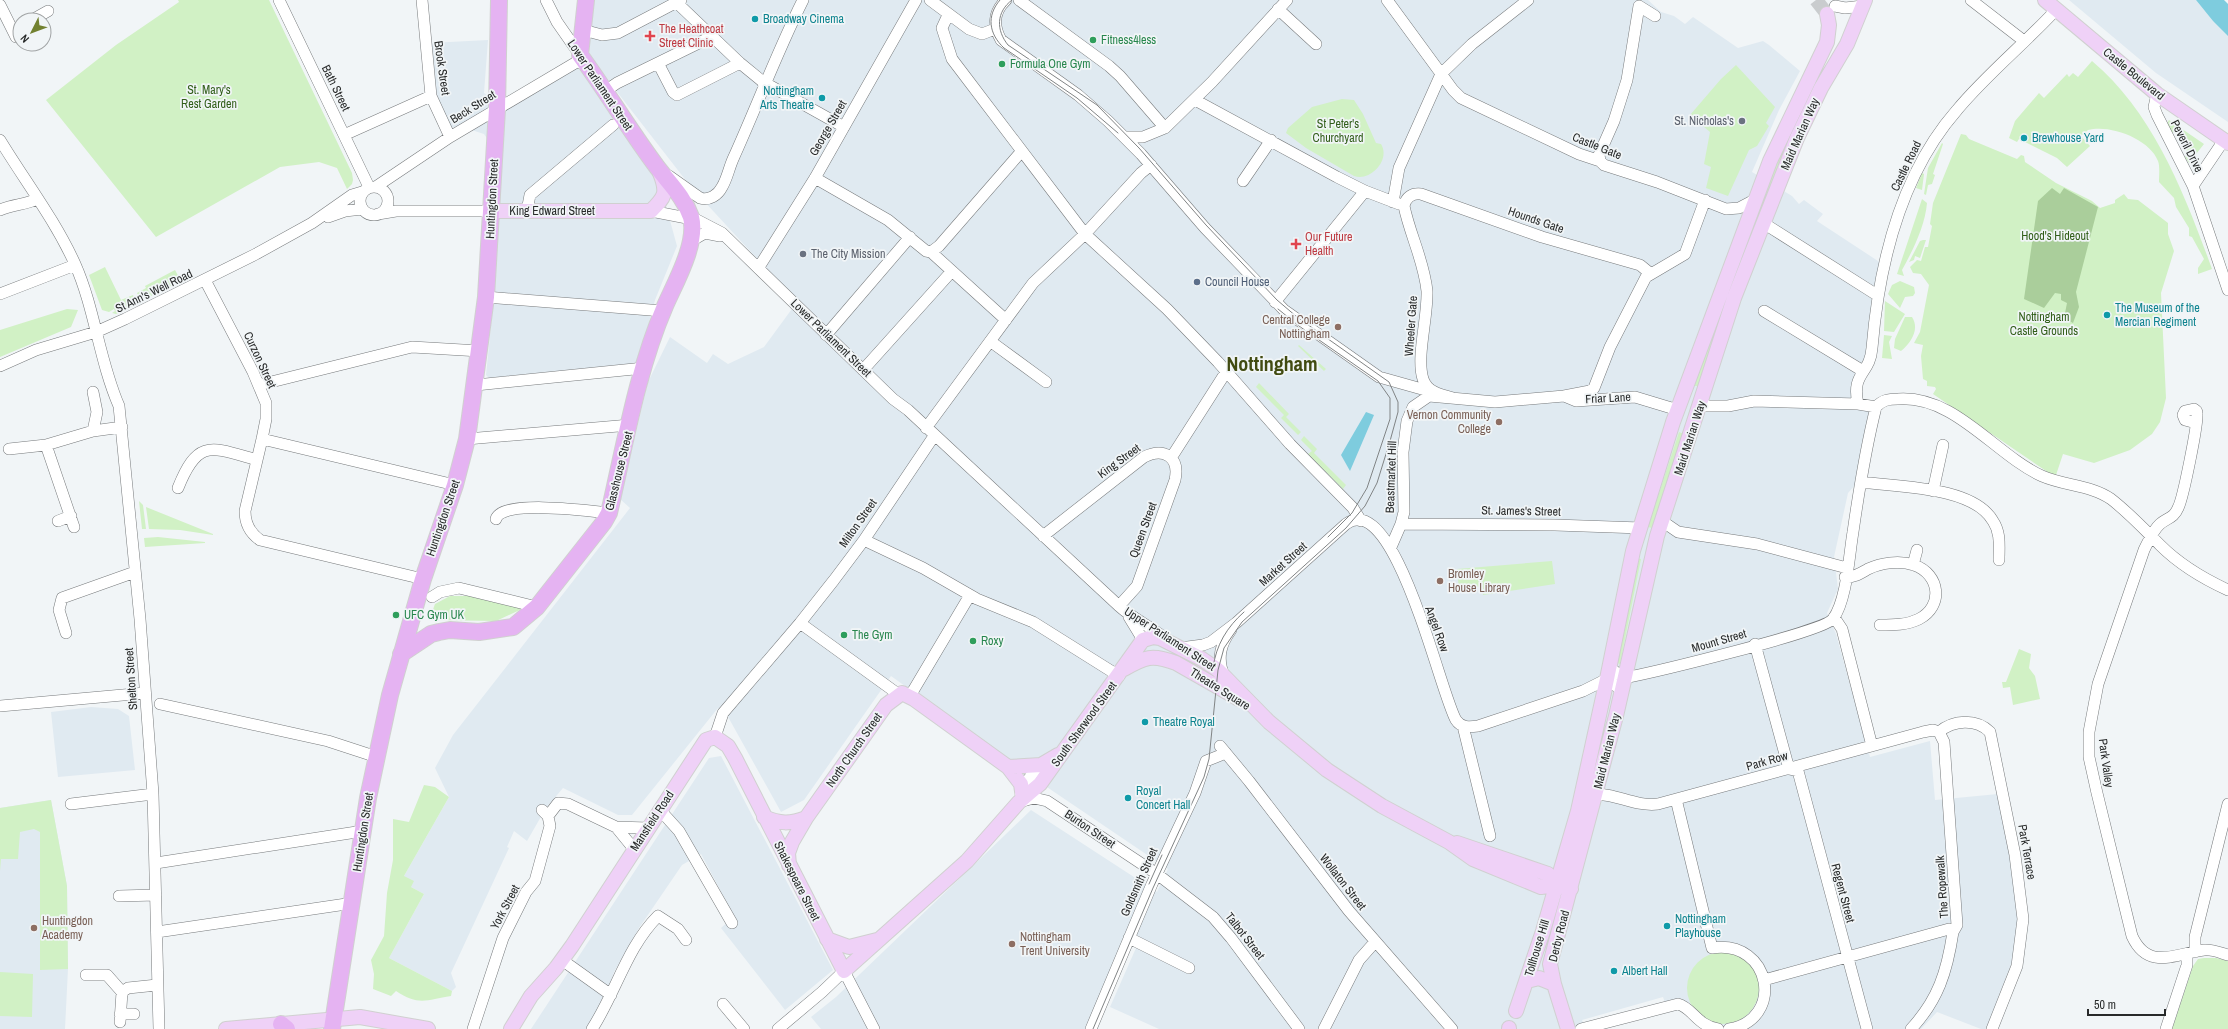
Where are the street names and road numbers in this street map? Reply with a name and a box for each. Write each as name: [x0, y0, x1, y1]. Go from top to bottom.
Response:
street label: Lower Parliament Street: [564, 37, 636, 134]
street label: Brook Street: [430, 40, 454, 96]
street label: Castle Boulevard: [2100, 44, 2168, 104]
street label: Bath Street: [318, 62, 354, 114]
street label: Beck Street: [447, 87, 499, 127]
street label: Maid Marian Way: [1777, 95, 1823, 173]
street label: George Street: [806, 97, 851, 159]
street label: Peveril Drive: [2167, 117, 2207, 175]
street label: Castle Gate: [1570, 129, 1624, 163]
street label: Castle Road: [1887, 138, 1925, 194]
street label: Huntingdon Street: [482, 158, 502, 239]
street label: King Edward Street: [509, 203, 595, 219]
street label: Hounds Gate: [1506, 203, 1566, 237]
street label: St Ann's Well Road: [113, 265, 195, 317]
street label: Lower Parliament Street: [787, 295, 875, 381]
street label: Wheeler Gate: [1401, 295, 1421, 357]
street label: Curzon Street: [240, 329, 280, 391]
street label: Friar Lane: [1585, 389, 1631, 407]
street label: Maid Marian Way: [1670, 399, 1710, 477]
street label: Glasshouse Street: [601, 430, 637, 512]
street label: King Street: [1094, 440, 1144, 482]
street label: Beastmarket Hill: [1382, 441, 1400, 513]
street label: Huntingdon Street: [422, 477, 464, 558]
street label: Milton Street: [835, 495, 881, 550]
street label: Queen Street: [1125, 500, 1161, 560]
street label: St. James's Street: [1481, 502, 1561, 520]
street label: Market Street: [1256, 538, 1310, 590]
street label: Upper Parliament Street: [1121, 603, 1219, 675]
street label: Angel Row: [1421, 603, 1453, 655]
street label: Mount Street: [1690, 625, 1749, 656]
street label: Shelton Street: [121, 647, 141, 711]
street label: Theatre Square: [1187, 664, 1253, 714]
street label: South Sherwood Street: [1048, 678, 1121, 770]
street label: North Church Street: [822, 709, 886, 790]
street label: Maid Marian Way: [1590, 711, 1624, 790]
street label: Park Valley: [2095, 738, 2117, 788]
street label: Park Row: [1744, 747, 1791, 775]
street label: Mansfield Road: [627, 788, 677, 854]
street label: Huntingdon Street: [349, 791, 377, 873]
street label: Burton Street: [1061, 806, 1119, 852]
street label: Park Terrace: [2014, 823, 2040, 881]
street label: Shakespeare Street: [770, 839, 824, 924]
street label: Goldsmith Street: [1117, 845, 1161, 919]
street label: Wollaton Street: [1316, 851, 1370, 914]
street label: The Ropewalk: [1932, 855, 1952, 919]
street label: Regent Street: [1827, 862, 1859, 925]
street label: York Street: [487, 882, 524, 932]
street label: Talbot Street: [1222, 909, 1269, 963]
street label: Derby Road: [1545, 909, 1573, 963]
street label: Tollhouse Hill: [1521, 918, 1553, 978]

